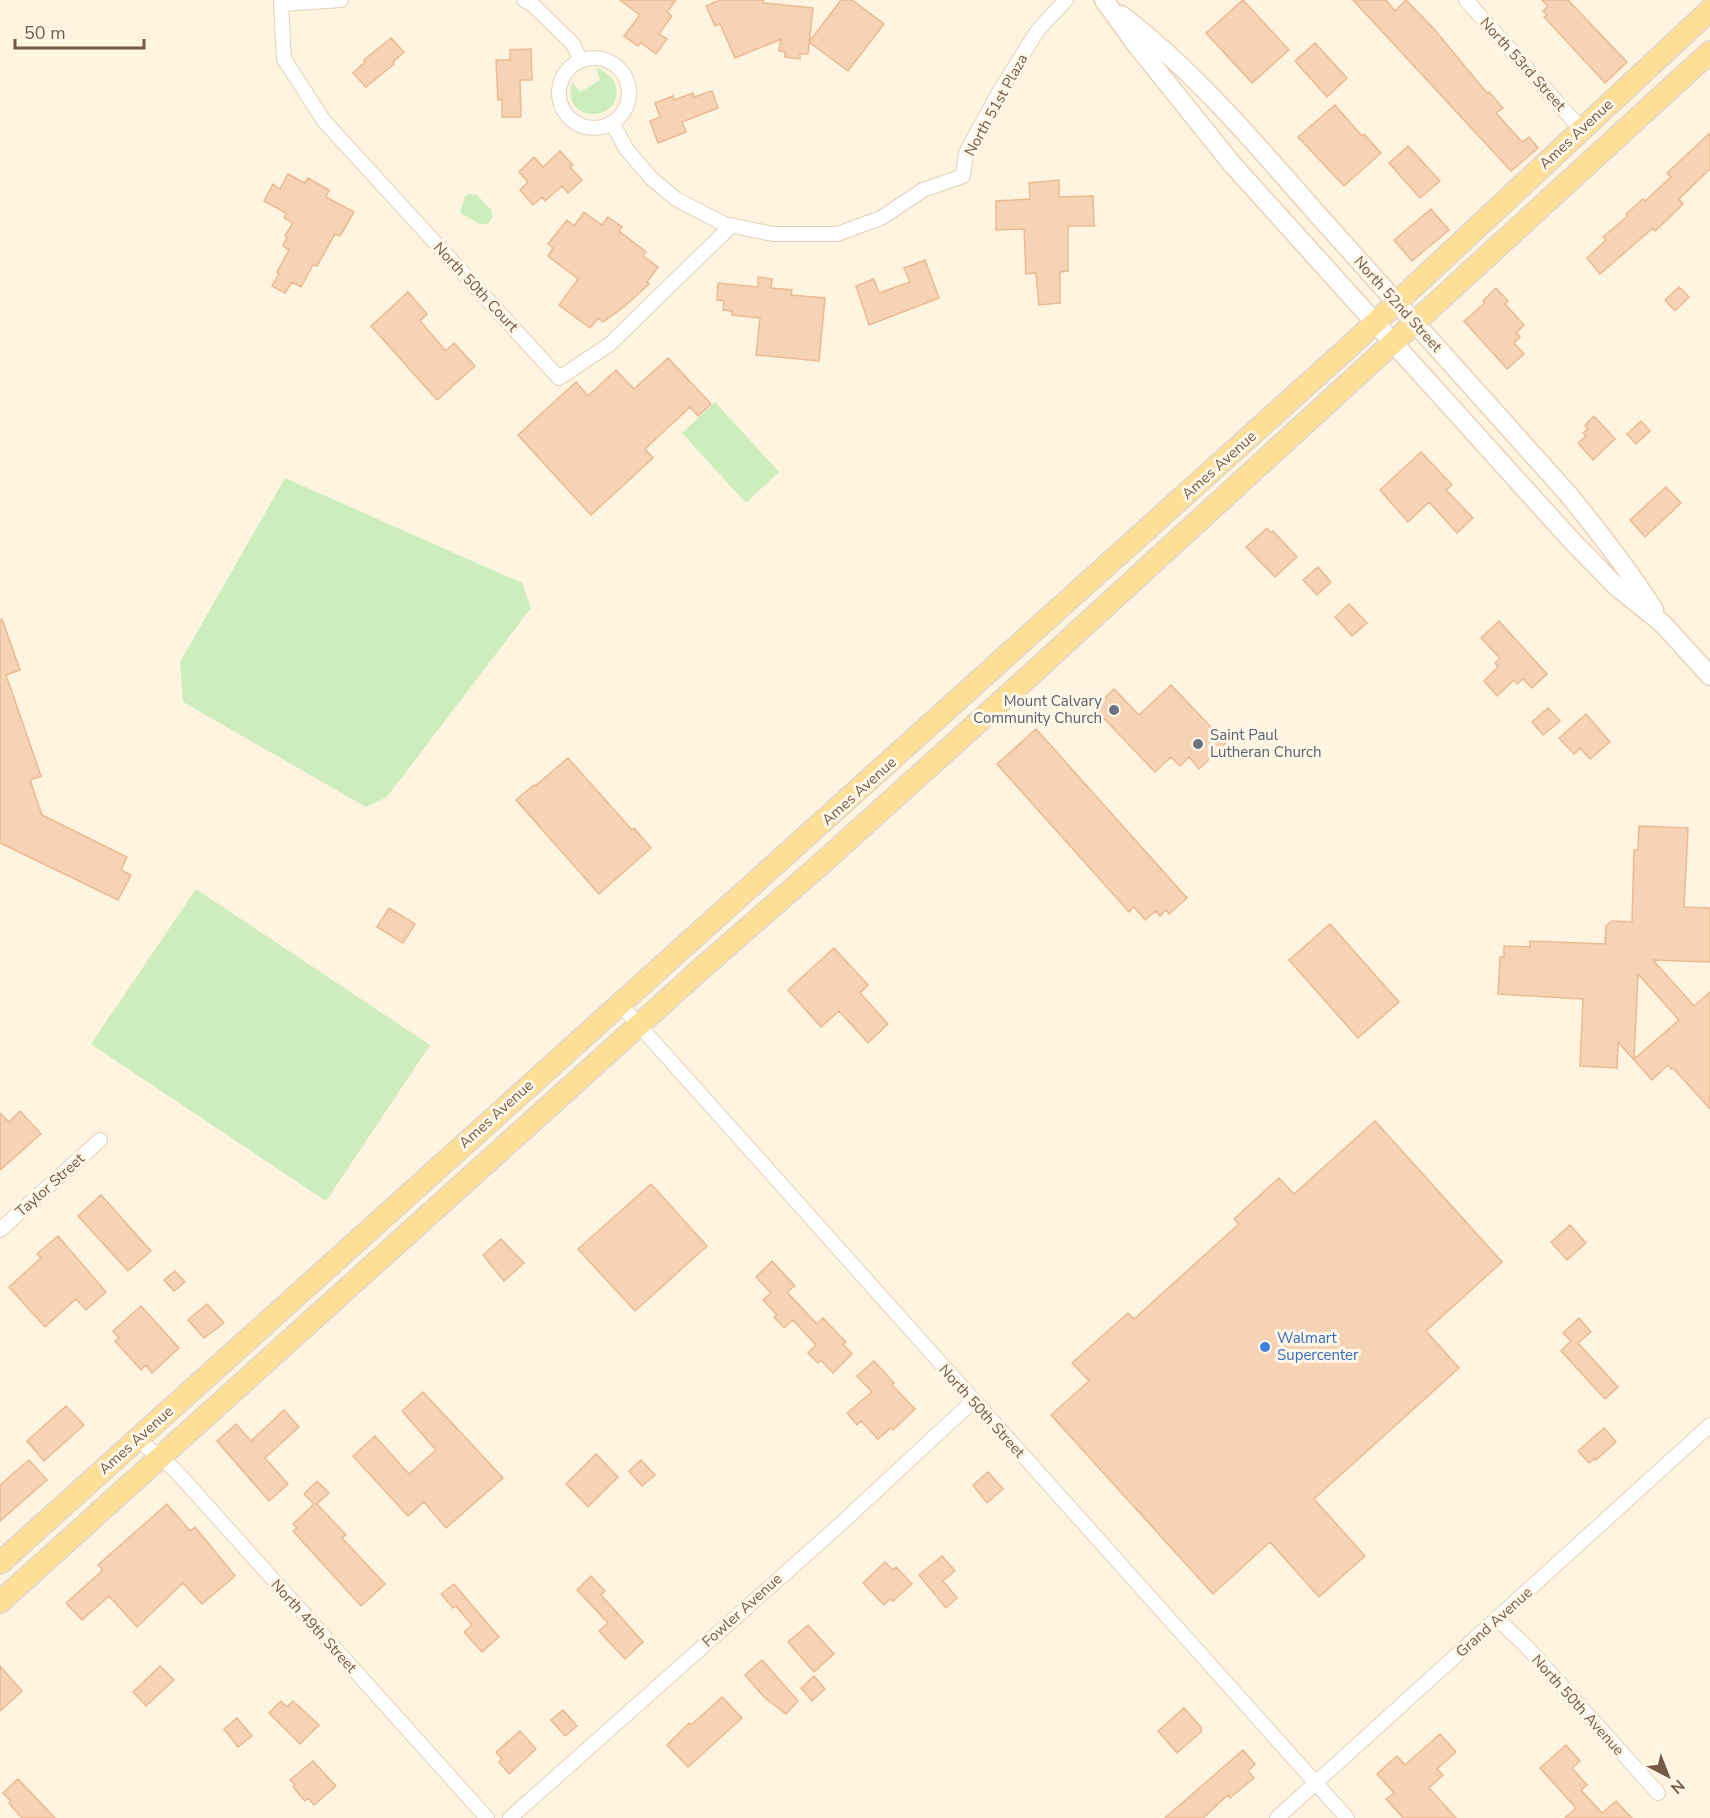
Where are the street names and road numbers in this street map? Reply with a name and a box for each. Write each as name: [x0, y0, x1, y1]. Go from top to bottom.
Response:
street label: North 53rd Street: [1476, 13, 1571, 116]
street label: North 51st Plaza: [960, 50, 1032, 160]
street label: Ames Avenue: [1535, 95, 1617, 173]
street label: North 50th Court: [429, 238, 523, 337]
street label: North 52nd Street: [1349, 252, 1447, 357]
street label: Ames Avenue: [1177, 426, 1261, 504]
street label: Ames Avenue: [817, 752, 901, 830]
street label: Ames Avenue: [454, 1075, 538, 1153]
street label: Taylor Street: [11, 1148, 89, 1221]
street label: North 50th Street: [935, 1360, 1030, 1463]
street label: Ames Avenue: [94, 1401, 178, 1479]
street label: Fowler Avenue: [698, 1569, 786, 1651]
street label: North 49th Street: [267, 1575, 362, 1678]
street label: Grand Avenue: [1452, 1582, 1536, 1662]
street label: North 50th Avenue: [1527, 1650, 1629, 1760]

